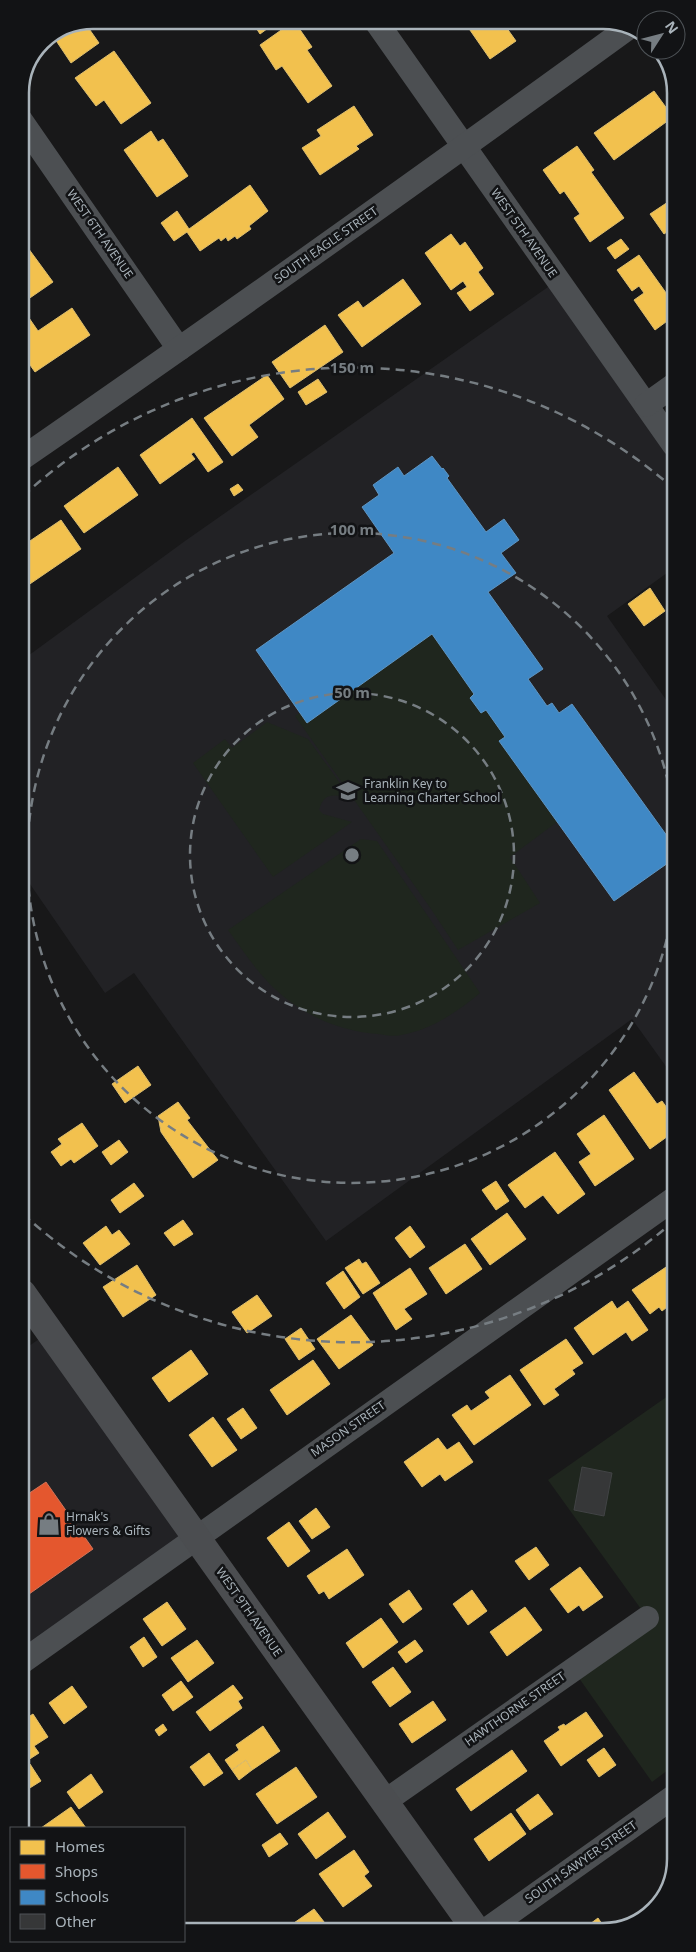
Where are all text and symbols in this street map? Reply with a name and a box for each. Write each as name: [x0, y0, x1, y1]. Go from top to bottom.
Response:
north arrow: [636, 10, 686, 60]
text: N: [661, 17, 683, 37]
street label: WEST 5TH AVENUE: [487, 185, 562, 281]
street label: WEST 6TH AVENUE: [63, 186, 138, 282]
street label: SOUTH EAGLE STREET: [270, 202, 381, 287]
text: 150 m: [330, 357, 374, 377]
text: 100 m: [330, 519, 374, 539]
text: 50 m: [334, 682, 370, 702]
place label: Franklin Key to Learning Charter School: [364, 775, 500, 806]
school or university icon: Franklin Key to Learning Charter School: [335, 778, 361, 804]
centre of rings: [343, 846, 361, 864]
street label: MASON STREET: [307, 1396, 389, 1461]
place label: Hrnak's Flowers & Gifts: [66, 1508, 151, 1539]
shop icon: Hrnak's Flowers & Gifts: [36, 1511, 62, 1537]
street label: WEST 9TH AVENUE: [212, 1564, 287, 1660]
street label: HAWTHORNE STREET: [461, 1667, 569, 1750]
street label: SOUTH SAWYER STREET: [521, 1816, 640, 1907]
legend: [10, 1827, 185, 1942]
text: Homes: [55, 1836, 105, 1856]
text: Shops: [55, 1861, 98, 1881]
text: Schools: [55, 1886, 109, 1906]
text: Other: [55, 1911, 96, 1931]

